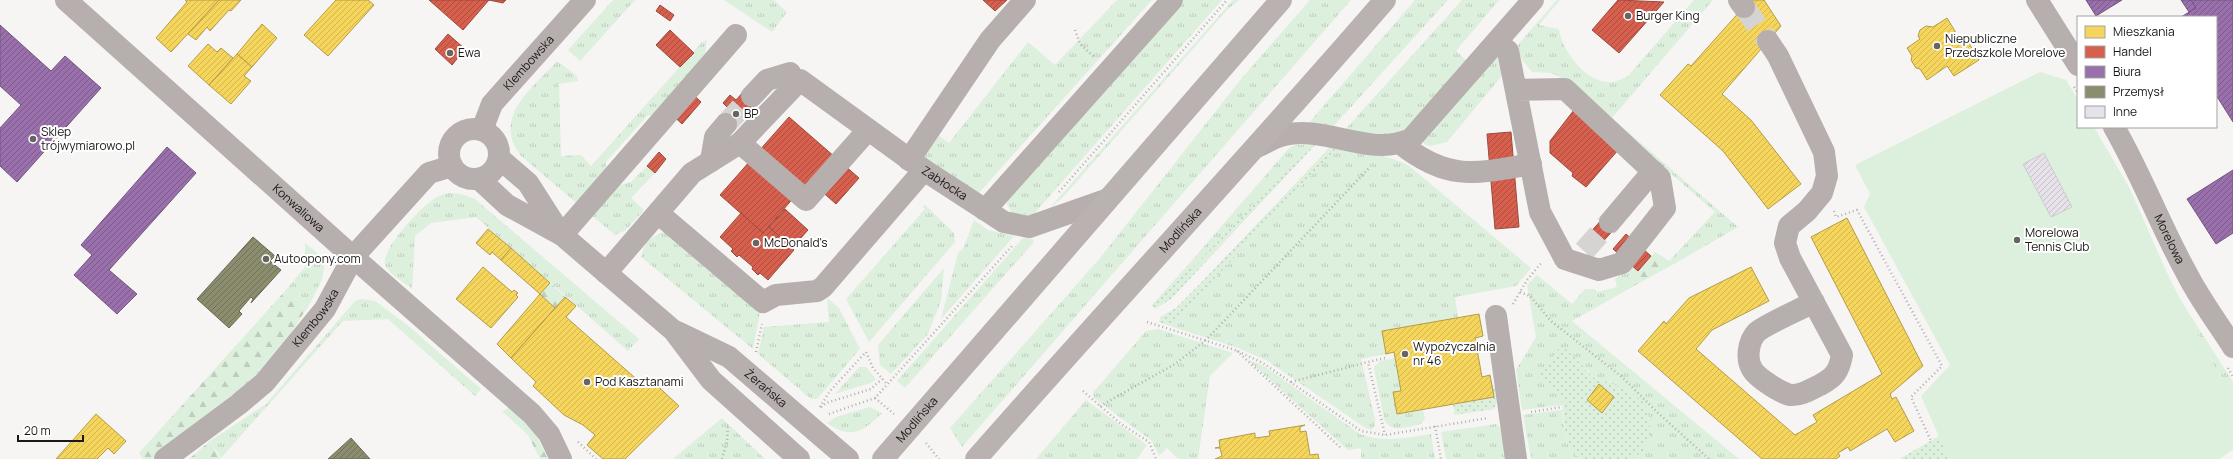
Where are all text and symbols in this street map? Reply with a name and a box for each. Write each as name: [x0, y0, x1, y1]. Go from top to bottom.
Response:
place label: Burger King: [1636, 7, 1700, 24]
marker: Burger King: [1623, 11, 1633, 21]
legend: [2077, 16, 2217, 128]
text: Mieszkania: [2113, 23, 2175, 40]
place label: Niepubliczne Przedszkole Morelove: [1945, 30, 2065, 61]
street label: Klembowska: [499, 31, 558, 94]
marker: Niepubliczne Przedszkole Morelove: [1932, 41, 1942, 51]
text: Handel: [2113, 43, 2152, 60]
place label: Ewa: [458, 44, 480, 61]
marker: Ewa: [445, 48, 455, 58]
text: Biura: [2113, 63, 2141, 80]
text: Przemysł: [2113, 83, 2165, 100]
text: Inne: [2113, 103, 2137, 120]
place label: BP: [744, 105, 759, 122]
marker: BP: [731, 109, 741, 119]
place label: Sklep trójwymiarowo.pl: [41, 123, 135, 154]
marker: Sklep trójwymiarowo.pl: [28, 134, 38, 144]
street label: Zabłocka: [918, 162, 971, 204]
street label: Konwaliowa: [269, 180, 328, 236]
street label: Modlińska: [1155, 203, 1205, 256]
street label: Morelowa: [2150, 211, 2189, 267]
place label: Morelowa Tennis Club: [2025, 224, 2089, 255]
place label: McDonald's: [764, 234, 828, 251]
marker: Morelowa Tennis Club: [2012, 235, 2022, 245]
marker: McDonald's: [751, 238, 761, 248]
place label: Autoopony.com: [274, 250, 361, 267]
marker: Autoopony.com: [261, 254, 271, 264]
street label: Klembowska: [288, 286, 342, 351]
place label: Wypożyczalnia nr 46: [1413, 338, 1495, 369]
marker: Wypożyczalnia nr 46: [1400, 349, 1410, 359]
street label: Żerańska: [741, 365, 791, 411]
place label: Pod Kasztanami: [595, 373, 684, 390]
marker: Pod Kasztanami: [582, 377, 592, 387]
street label: Modlińska: [892, 393, 941, 446]
scale bar: [18, 417, 83, 443]
text: 20 m: [24, 422, 51, 439]

